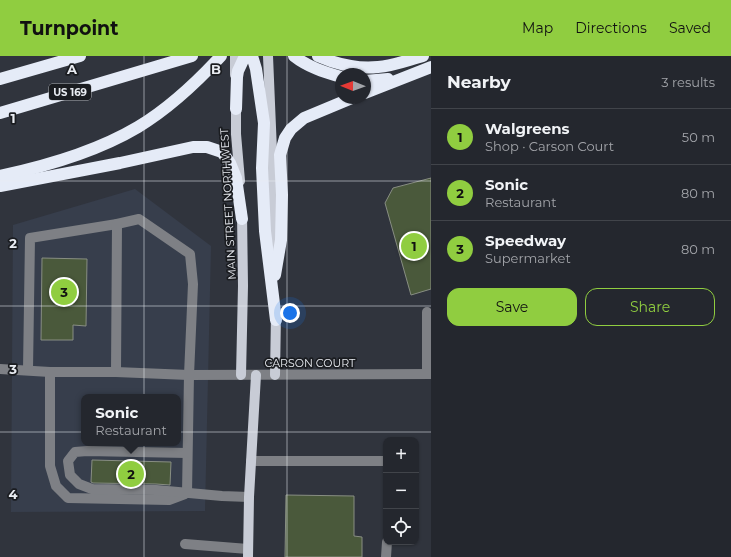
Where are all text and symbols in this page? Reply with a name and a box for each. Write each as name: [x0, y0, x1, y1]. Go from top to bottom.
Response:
text: Turnpoint: [20, 17, 119, 40]
text: Map: [522, 19, 553, 37]
text: Directions: [575, 19, 647, 37]
text: Saved: [669, 19, 711, 37]
text: A: [66, 61, 78, 77]
text: B: [211, 61, 221, 77]
north arrow: [335, 68, 371, 104]
text: Nearby: [447, 72, 511, 92]
text: 3 results: [661, 74, 715, 90]
road number: US 169: [49, 84, 91, 100]
text: 1: [10, 110, 16, 126]
text: Walgreens: [485, 119, 570, 138]
street label: MAIN STREET NORTHWEST: [217, 127, 239, 280]
text: 1: [457, 129, 463, 145]
text: 50 m: [682, 129, 715, 145]
text: Shop · Carson Court: [485, 138, 614, 154]
text: Sonic: [485, 175, 528, 194]
text: 2: [456, 185, 464, 201]
text: 80 m: [681, 185, 715, 201]
text: Restaurant: [485, 194, 556, 210]
pin: 1: [401, 231, 427, 261]
text: Speedway: [485, 231, 566, 250]
text: 2: [9, 235, 17, 251]
text: 3: [456, 241, 464, 257]
text: 80 m: [681, 241, 715, 257]
text: Supermarket: [485, 250, 571, 266]
pin: 3: [51, 277, 77, 307]
button: Save: [447, 288, 577, 326]
button: Share: [585, 288, 715, 326]
your location: [280, 303, 300, 323]
street label: CARSON COURT: [265, 356, 356, 370]
text: 3: [8, 361, 17, 377]
popup: [81, 394, 181, 446]
text: Sonic: [95, 403, 138, 422]
text: Restaurant: [95, 422, 167, 438]
map controls: [383, 437, 419, 545]
button: +: [383, 437, 419, 473]
pin: 2: [118, 459, 144, 489]
button: −: [383, 473, 419, 509]
text: 4: [9, 486, 18, 502]
button: locate: [383, 509, 419, 545]

